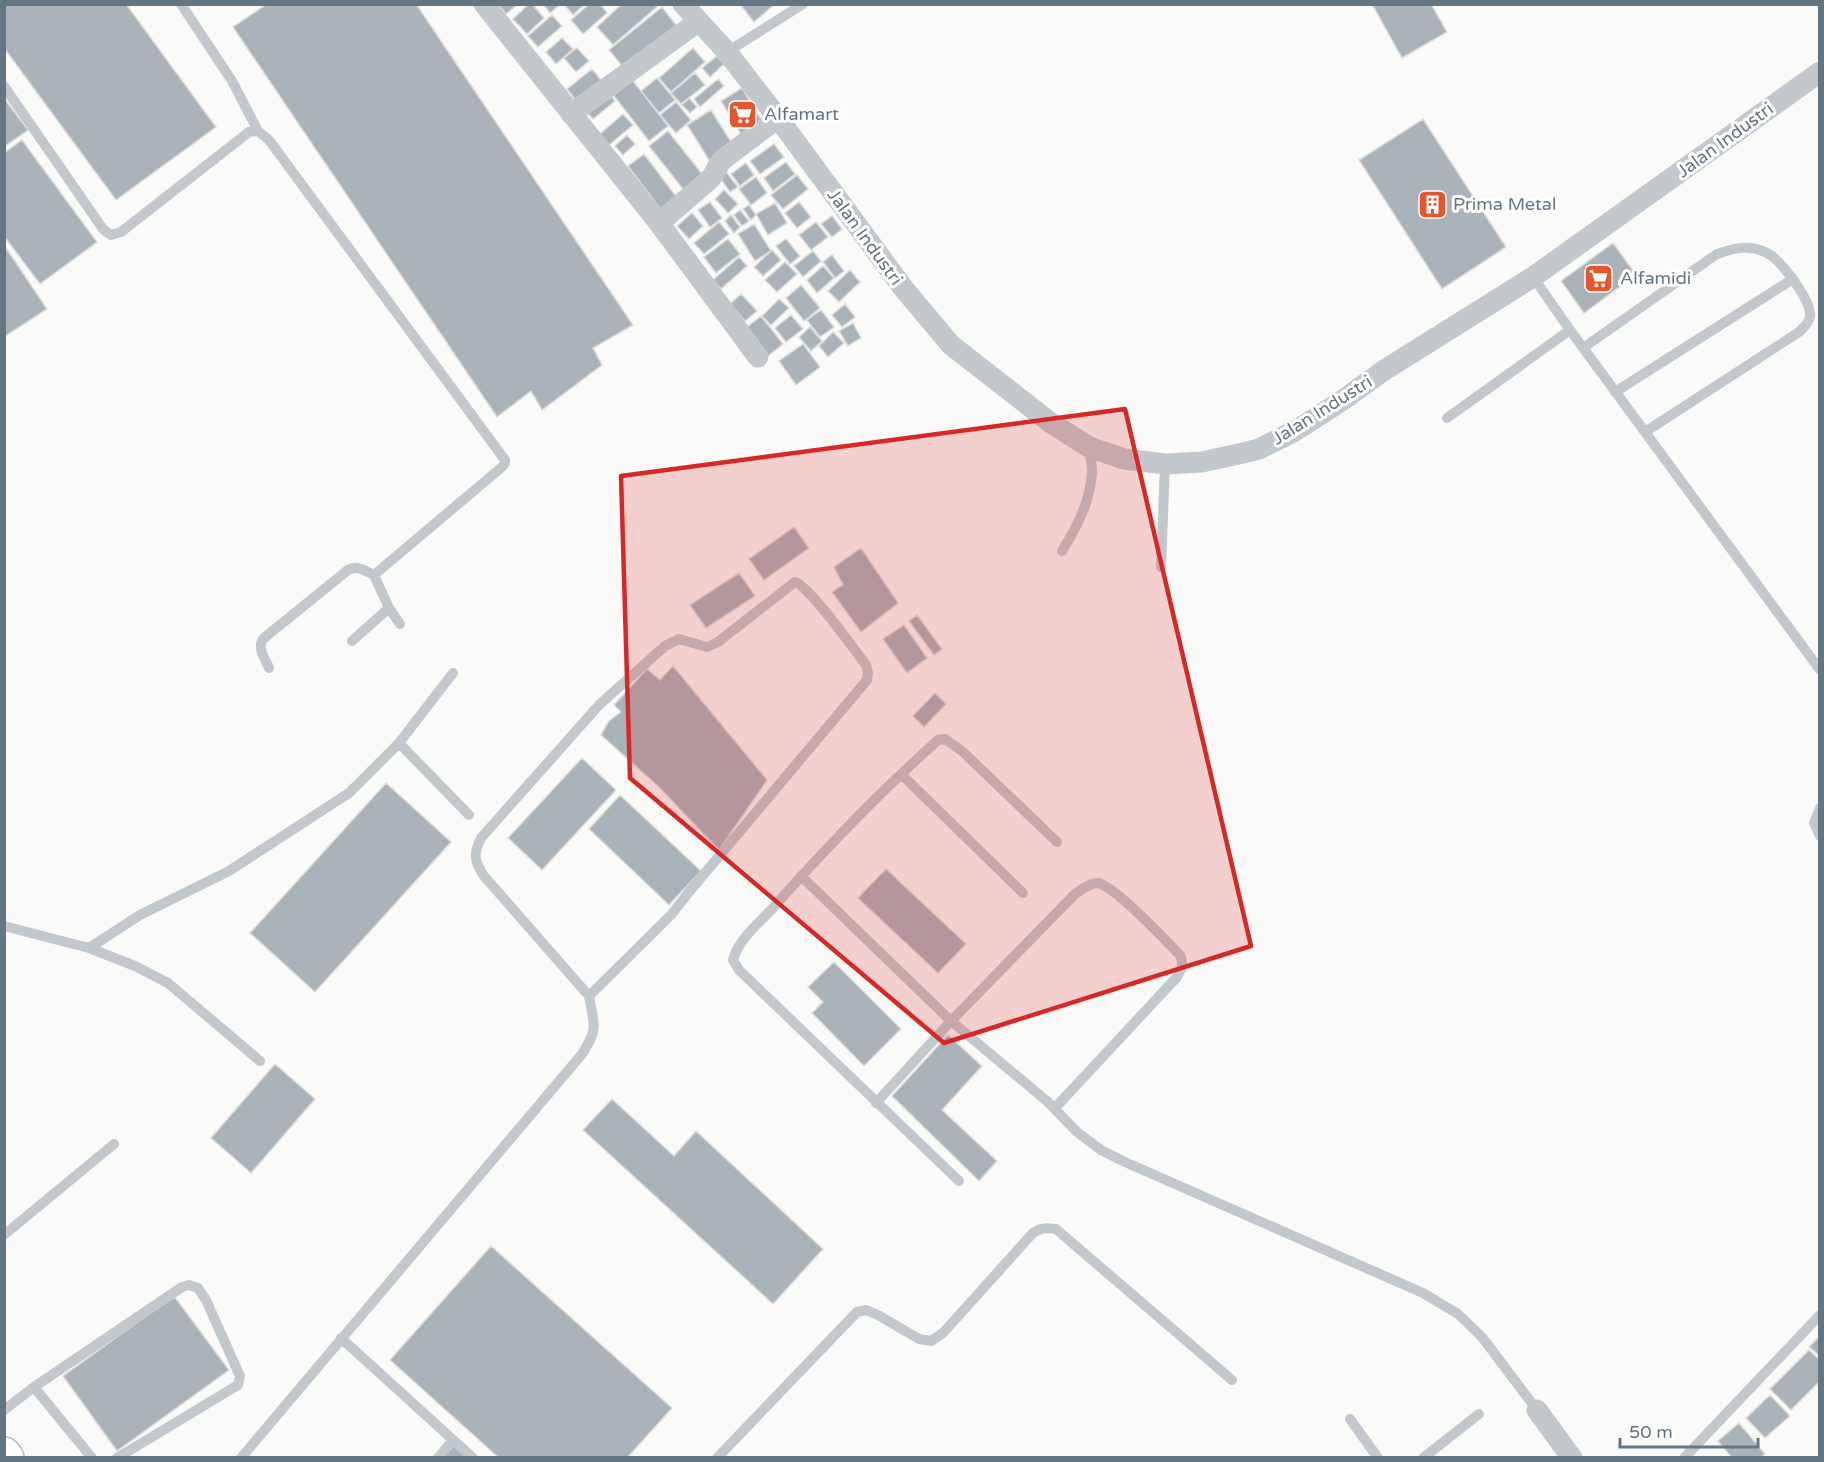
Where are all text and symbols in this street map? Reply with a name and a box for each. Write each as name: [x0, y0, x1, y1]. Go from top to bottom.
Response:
supermarket icon: Alfamart: [727, 98, 759, 130]
street label: Jalan Industri: [1673, 98, 1777, 182]
place label: Alfamart: [764, 103, 839, 125]
street label: Jalan Industri: [823, 185, 907, 289]
building icon: Prima Metal: [1416, 188, 1448, 220]
place label: Prima Metal: [1453, 193, 1556, 215]
supermarket icon: Alfamidi: [1583, 262, 1615, 294]
place label: Alfamidi: [1620, 267, 1691, 289]
street label: Jalan Industri: [1268, 371, 1376, 449]
scale bar: [1620, 1411, 1758, 1449]
text: 50 m: [1629, 1421, 1673, 1443]

